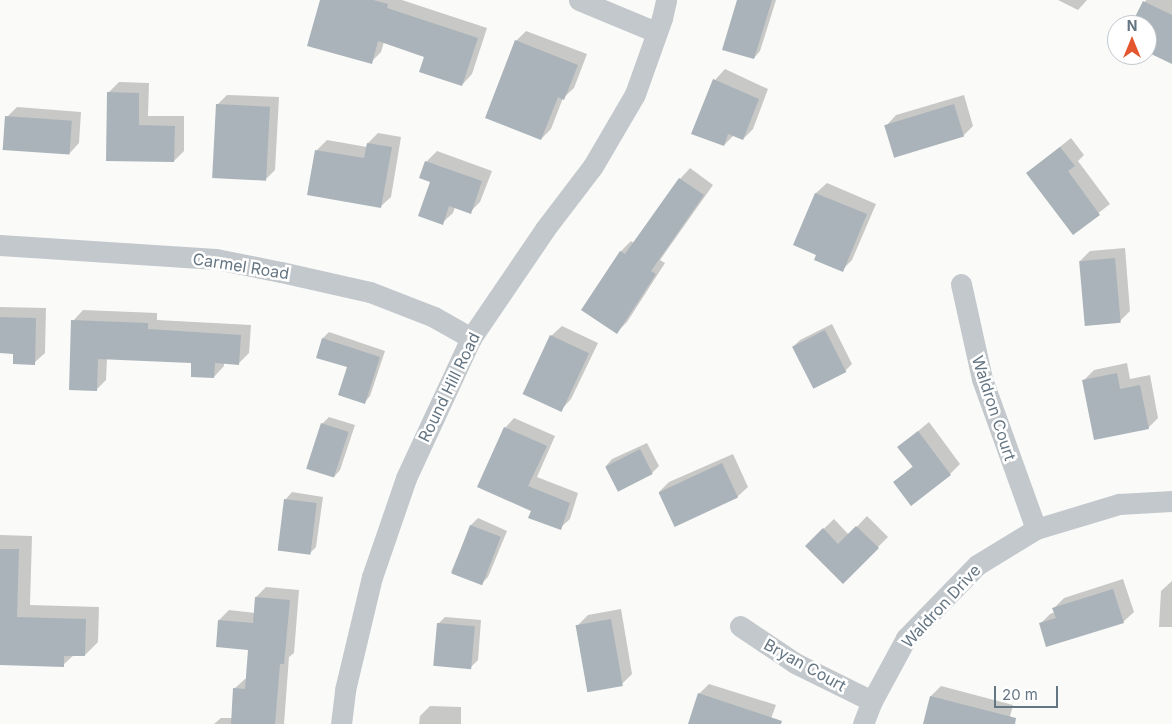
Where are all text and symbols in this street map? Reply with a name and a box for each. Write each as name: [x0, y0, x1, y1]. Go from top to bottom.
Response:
north arrow: [1107, 15, 1157, 65]
text: N: [1127, 17, 1137, 34]
street label: Carmel Road: [191, 249, 291, 283]
street label: Round Hill Road: [414, 329, 484, 445]
street label: Waldron Court: [968, 353, 1020, 463]
street label: Waldron Drive: [898, 560, 984, 652]
street label: Bryan Court: [761, 635, 849, 695]
scale bar: [997, 676, 1061, 708]
text: 20 m: [1002, 685, 1038, 704]

